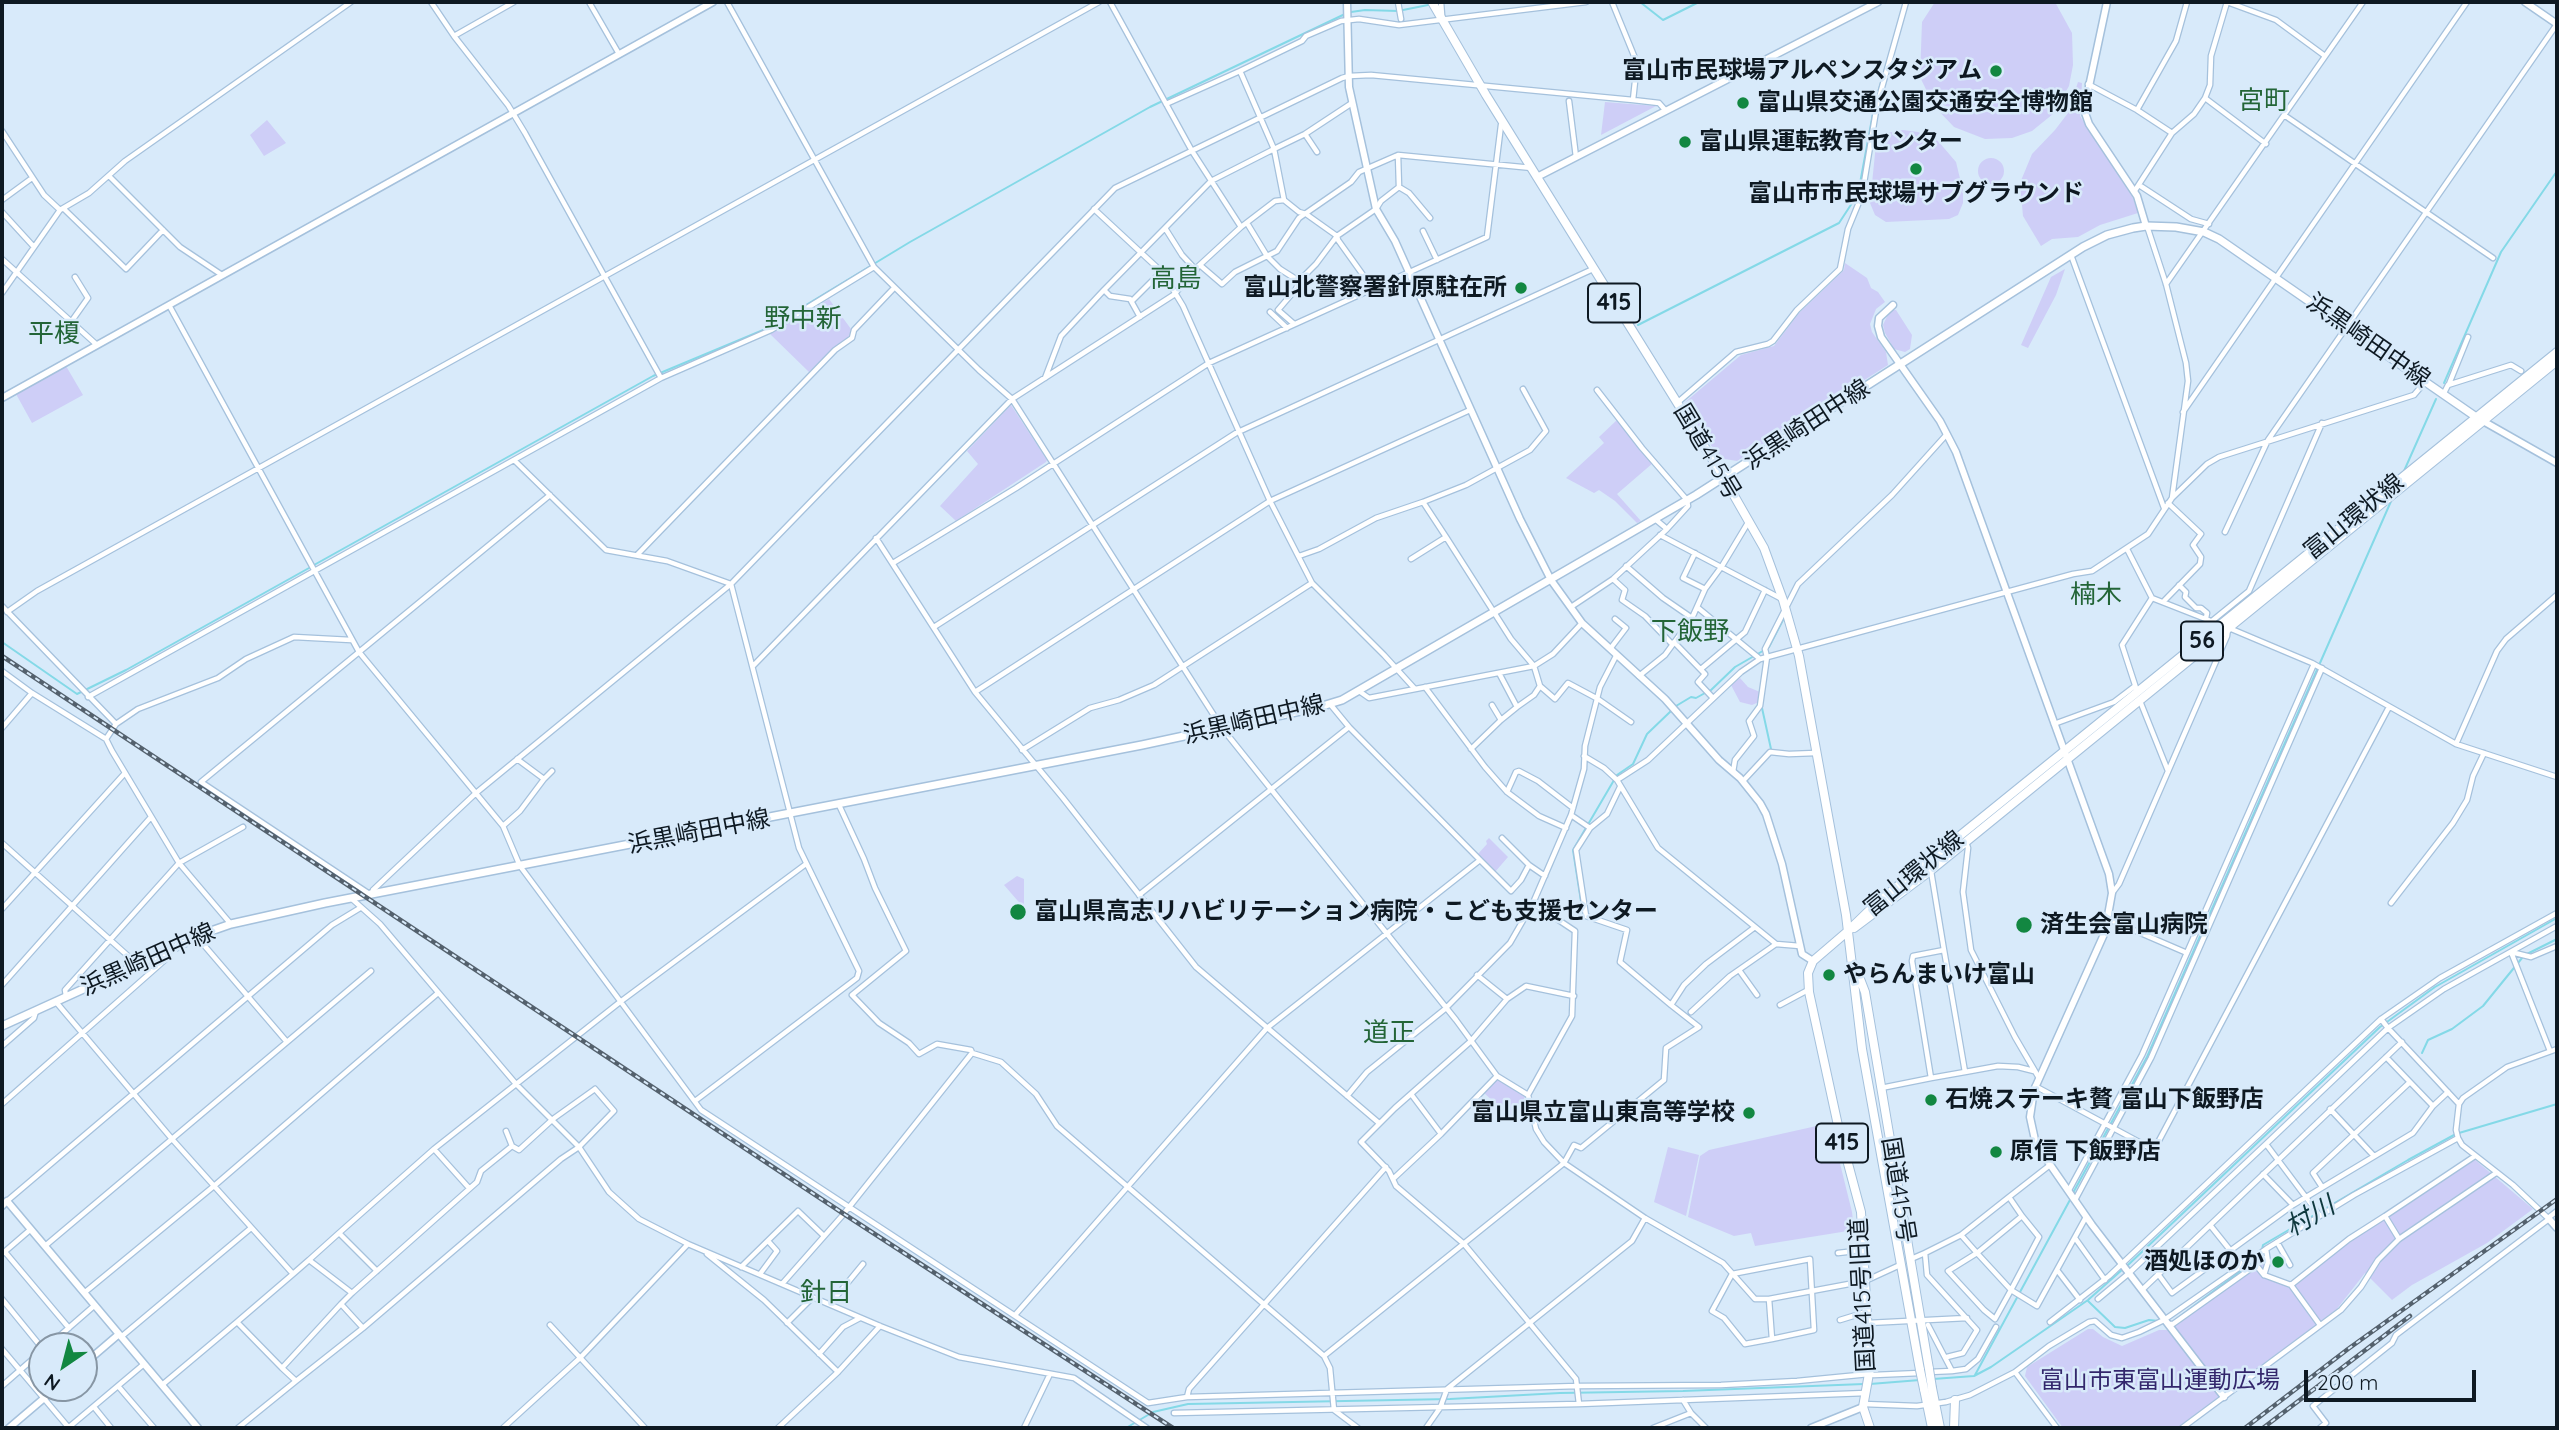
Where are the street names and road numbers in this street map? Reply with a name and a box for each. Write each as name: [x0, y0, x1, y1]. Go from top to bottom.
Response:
road number: 415: [1588, 284, 1640, 322]
street label: 浜黒崎田中線: [2301, 288, 2435, 394]
street label: 浜黒崎田中線: [1739, 374, 1875, 476]
street label: 国道415号: [1667, 399, 1747, 505]
street label: 富山環状線: [2298, 468, 2410, 566]
road number: 56: [2181, 622, 2223, 660]
street label: 浜黒崎田中線: [1181, 690, 1327, 750]
street label: 浜黒崎田中線: [626, 804, 772, 860]
street label: 富山環状線: [1858, 825, 1970, 923]
street label: 浜黒崎田中線: [76, 918, 220, 1002]
road number: 415: [1816, 1124, 1868, 1162]
street label: 国道415号: [1875, 1135, 1921, 1245]
street label: 国道415号旧道: [1845, 1217, 1881, 1373]

